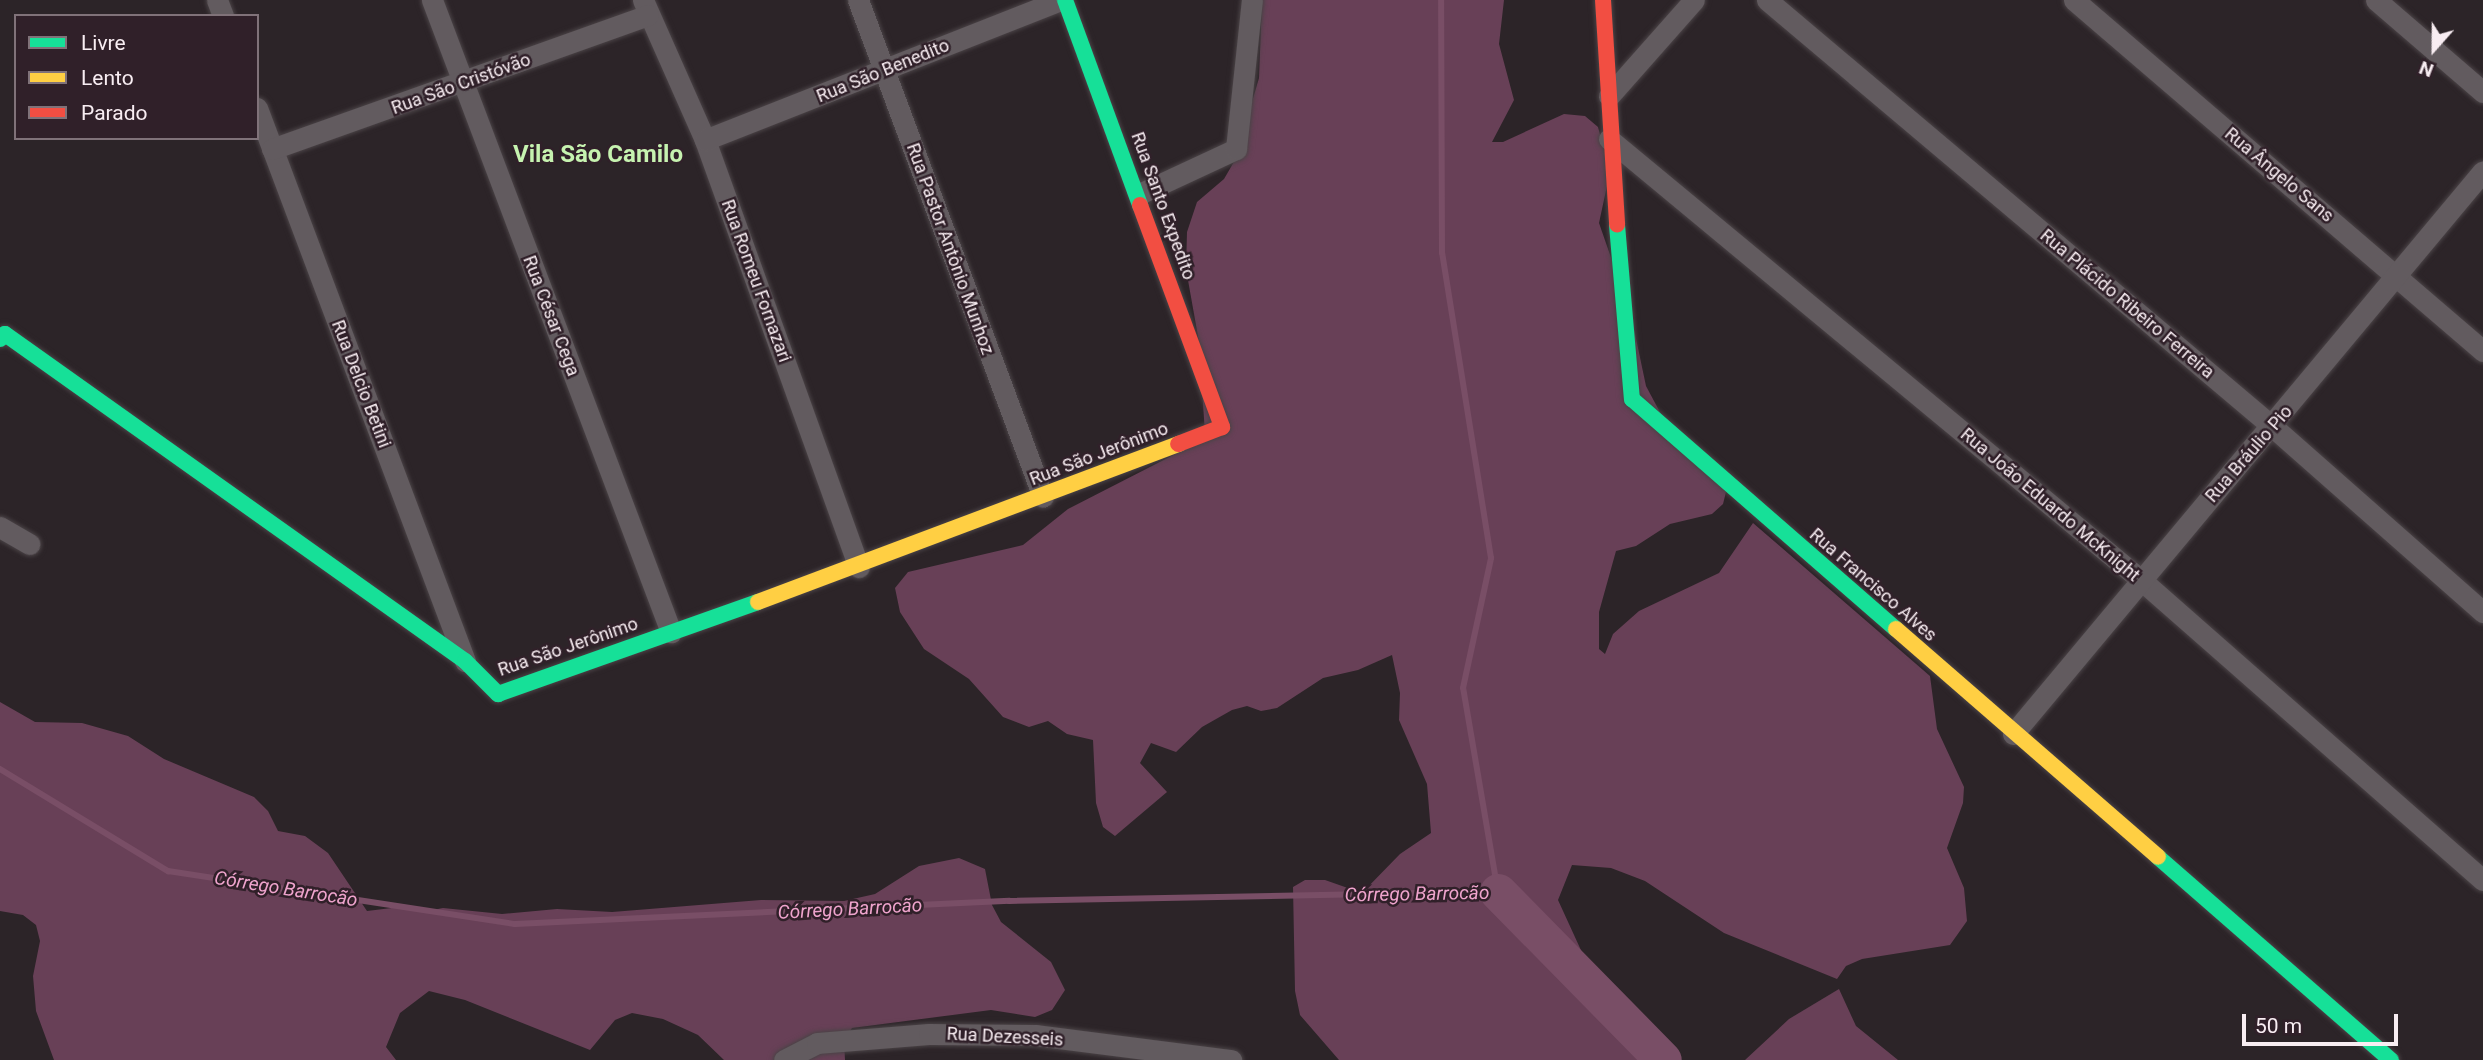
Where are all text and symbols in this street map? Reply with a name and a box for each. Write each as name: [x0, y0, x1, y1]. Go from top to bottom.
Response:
legend: [14, 14, 259, 140]
north arrow: [2399, 14, 2469, 84]
text: Livre: [81, 31, 126, 55]
street label: Rua São Benedito: [813, 35, 953, 107]
street label: Rua São Cristóvão: [388, 49, 534, 119]
text: N: [2416, 56, 2437, 82]
text: Lento: [81, 66, 134, 90]
text: Parado: [81, 101, 148, 125]
street label: Rua Ângelo Sans: [2220, 123, 2338, 227]
street label: Rua Santo Expedito: [1126, 129, 1200, 283]
street label: Rua Pastor Antônio Munhoz: [902, 140, 998, 358]
district label: Vila São Camilo: [513, 141, 683, 169]
street label: Rua Romeu Fornazari: [717, 197, 795, 365]
street label: Rua Plácido Ribeiro Ferreira: [2036, 225, 2218, 383]
street label: Rua César Cega: [518, 253, 584, 379]
street label: Rua Delcio Betini: [327, 317, 395, 451]
street label: Rua Bráulio Pio: [2201, 401, 2297, 507]
street label: Rua São Jerônimo: [1027, 418, 1171, 490]
street label: Rua João Eduardo McKnight: [1956, 424, 2144, 586]
street label: Rua Francisco Alves: [1805, 524, 1941, 646]
street label: Rua São Jerônimo: [495, 613, 641, 681]
water label: Córrego Barrocão: [213, 866, 359, 912]
water label: Córrego Barrocão: [1344, 881, 1490, 907]
water label: Córrego Barrocão: [777, 894, 923, 924]
scale bar: [2245, 1000, 2401, 1044]
text: 50 m: [2255, 1014, 2302, 1038]
street label: Rua Dezesseis: [946, 1023, 1064, 1051]

